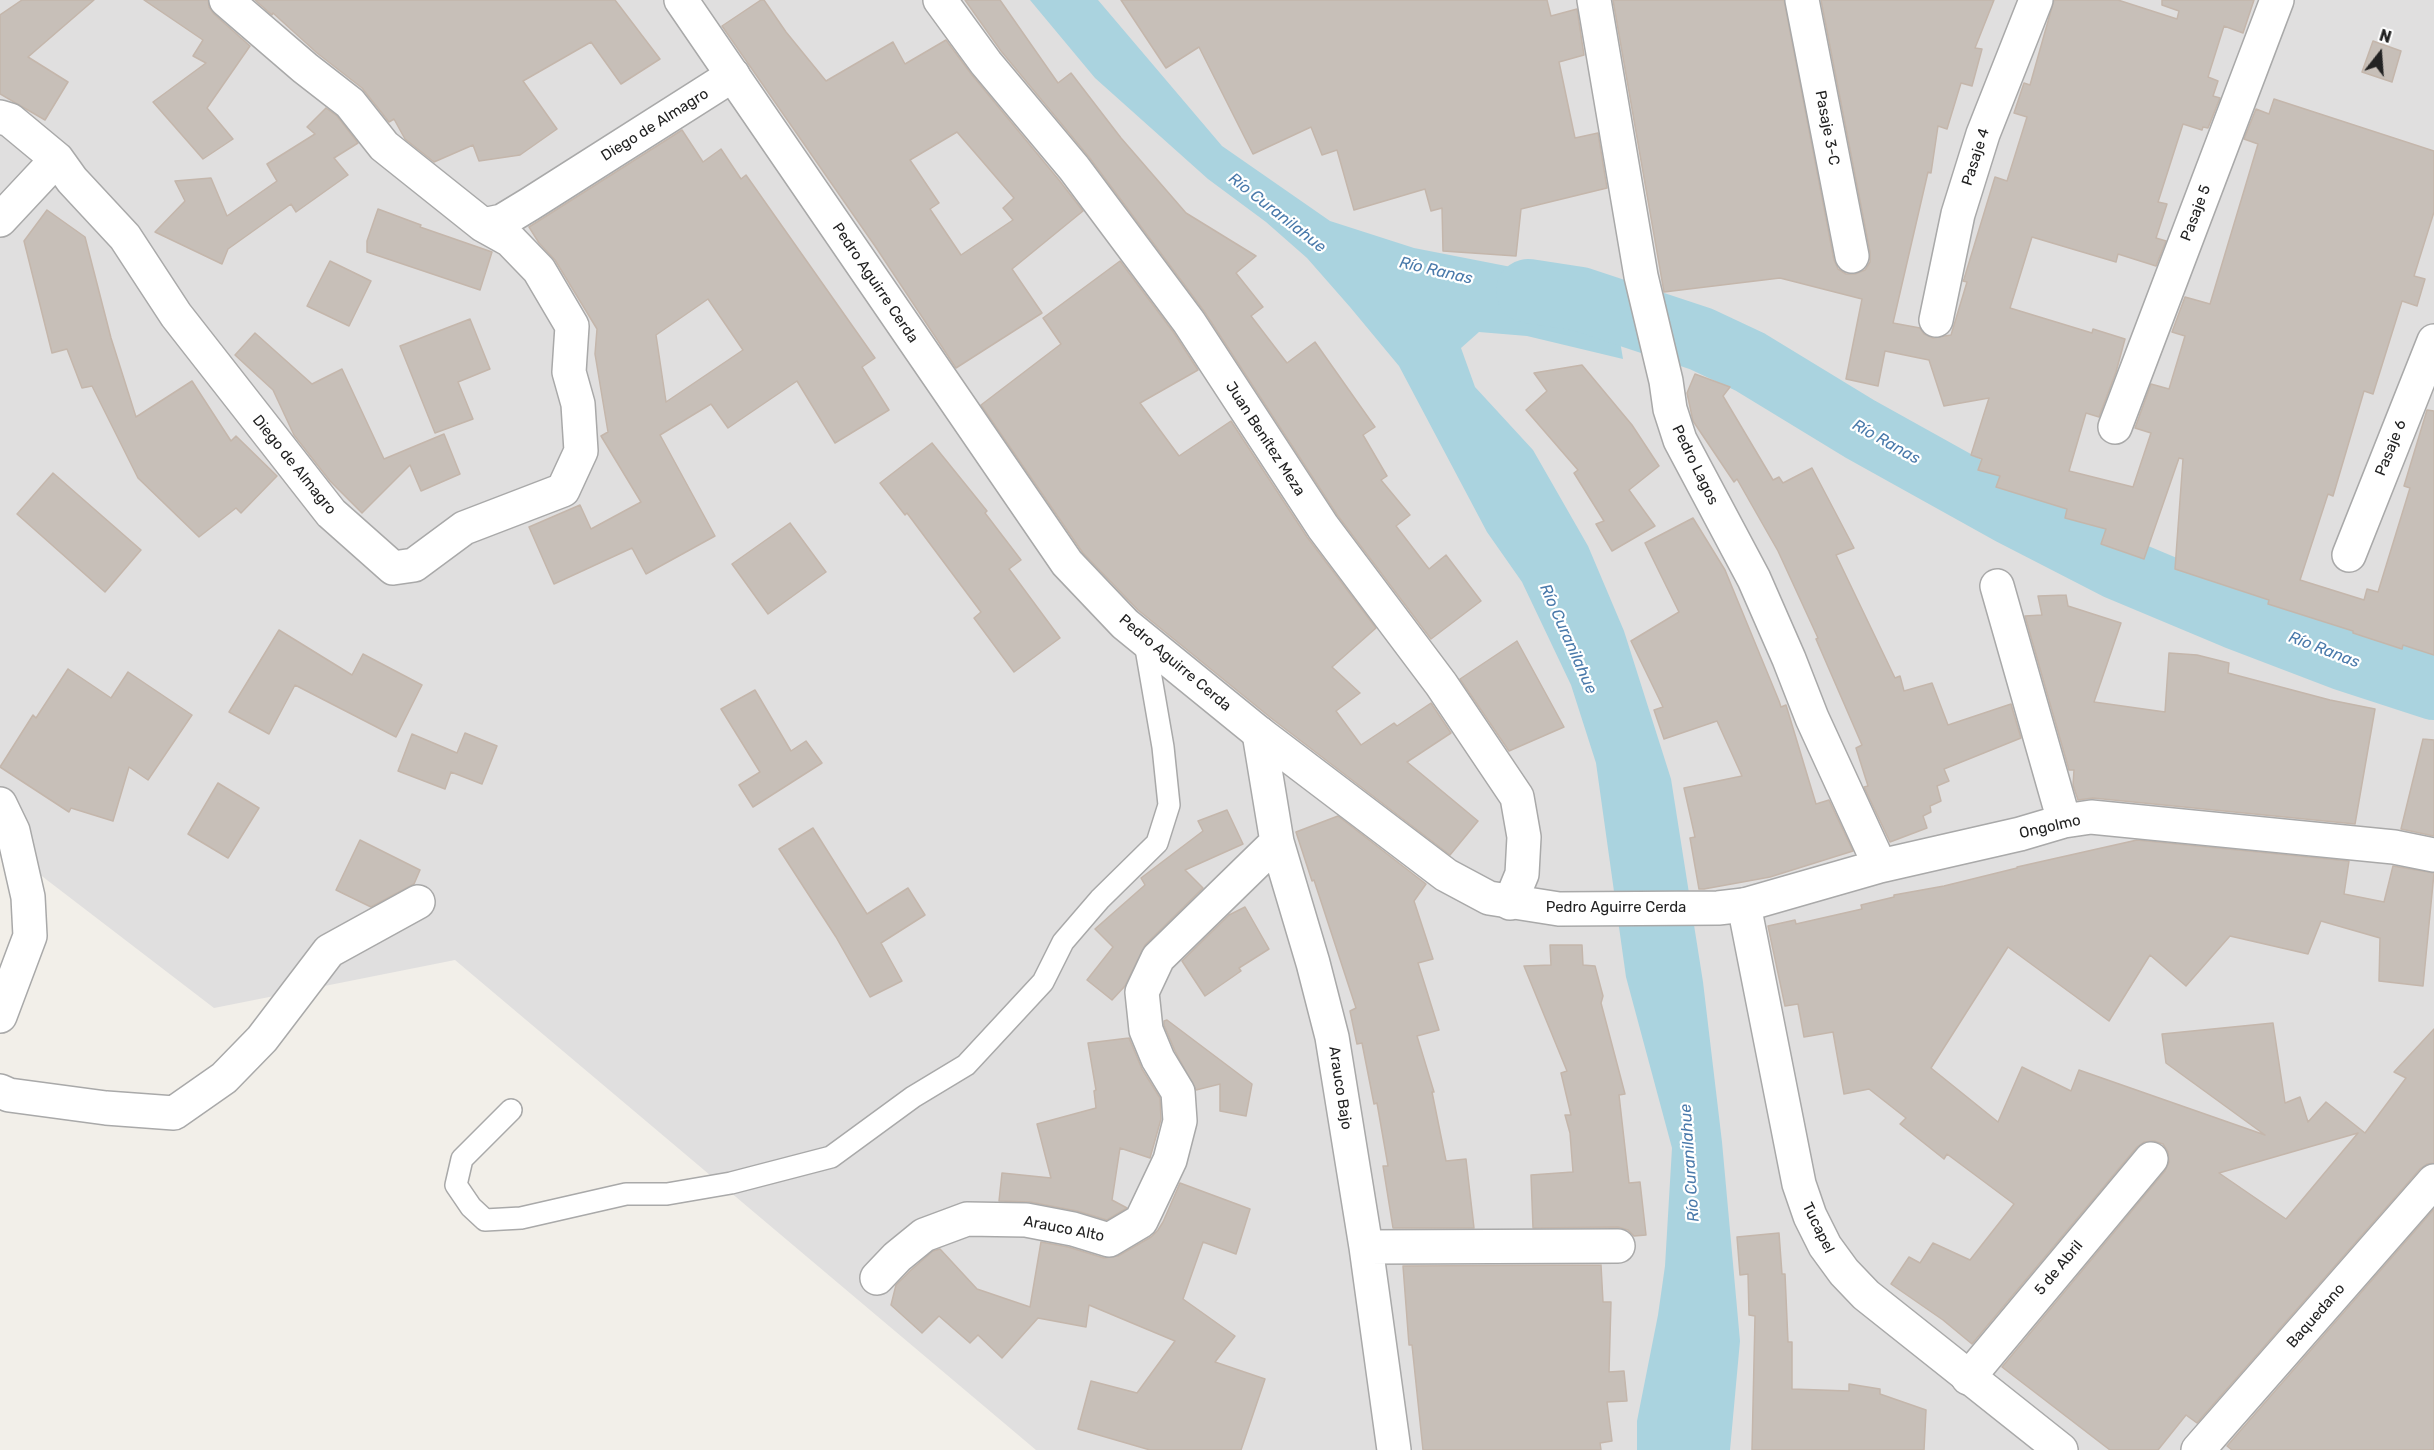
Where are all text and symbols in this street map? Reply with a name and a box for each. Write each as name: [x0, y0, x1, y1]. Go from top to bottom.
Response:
north arrow: [2350, 24, 2410, 84]
text: N: [2377, 26, 2394, 47]
street label: Diego de Almagro: [598, 85, 712, 165]
street label: Pasaje 3-C: [1811, 89, 1843, 167]
street label: Pasaje 4: [1958, 126, 1994, 188]
water label: Río Curanilahue: [1224, 169, 1330, 257]
street label: Pasaje 5: [2177, 182, 2215, 244]
street label: Pedro Aguirre Cerda: [828, 220, 922, 346]
water label: Río Ranas: [1397, 253, 1475, 289]
street label: Juan Benítez Meza: [1221, 379, 1309, 499]
street label: Diego de Almagro: [248, 412, 340, 518]
water label: Río Ranas: [1849, 416, 1923, 468]
street label: Pasaje 6: [2372, 417, 2410, 479]
street label: Pedro Lagos: [1668, 422, 1722, 508]
water label: Río Curanilahue: [1535, 581, 1601, 697]
street label: Pedro Aguirre Cerda: [1115, 611, 1235, 715]
water label: Río Ranas: [2286, 628, 2362, 672]
street label: Ongolmo: [2018, 811, 2082, 843]
street label: Pedro Aguirre Cerda: [1546, 899, 1686, 917]
street label: Arauco Bajo: [1325, 1045, 1355, 1131]
water label: Río Curanilahue: [1676, 1103, 1704, 1223]
street label: Tucapel: [1798, 1200, 1838, 1256]
street label: Arauco Alto: [1022, 1212, 1106, 1246]
street label: 5 de Abril: [2031, 1237, 2087, 1299]
street label: Baquedano: [2283, 1280, 2349, 1352]

